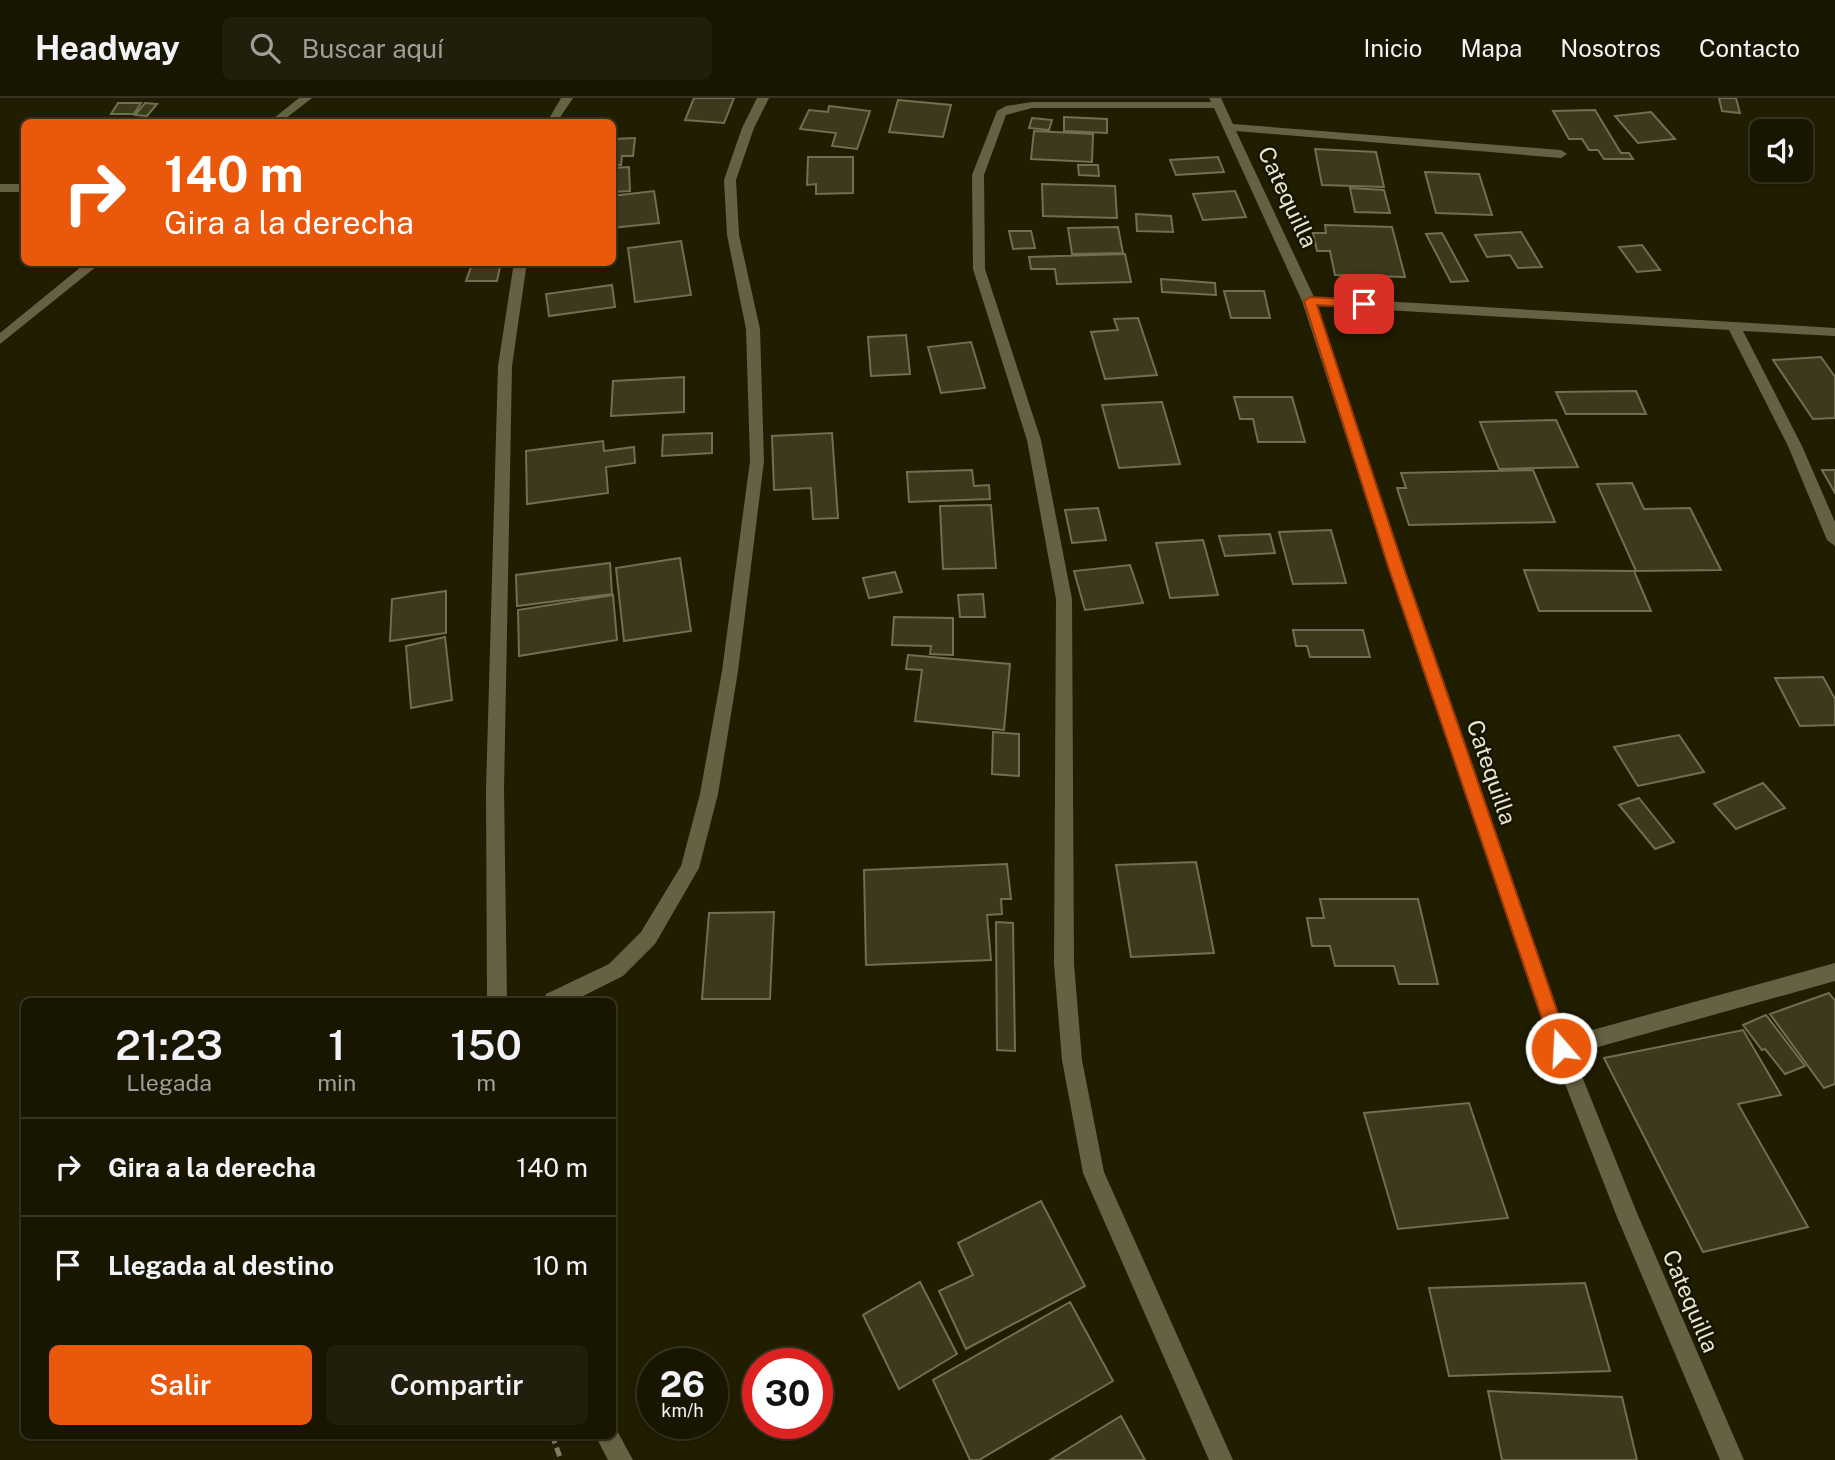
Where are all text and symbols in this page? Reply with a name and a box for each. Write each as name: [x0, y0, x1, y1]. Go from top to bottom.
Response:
search box: [222, 17, 712, 80]
text: Headway: [35, 29, 180, 67]
icon: search: [246, 29, 284, 67]
text: Buscar aquí: [302, 33, 444, 64]
text: Inicio: [1363, 34, 1422, 62]
text: Mapa: [1460, 34, 1522, 62]
text: Nosotros: [1560, 34, 1661, 62]
text: Contacto: [1699, 34, 1800, 62]
map controls: [1750, 119, 1813, 182]
button: sound: [1750, 119, 1813, 182]
street label: Catequilla: [1253, 142, 1323, 252]
text: 140 m: [164, 145, 304, 203]
icon: right: [49, 147, 140, 238]
text: Gira a la derecha: [164, 204, 414, 241]
pin: [1334, 274, 1394, 334]
icon: arrive: [1345, 285, 1383, 323]
street label: Catequilla: [1462, 716, 1522, 828]
position arrow: [1524, 1011, 1598, 1085]
text: 21:23: [115, 1020, 223, 1069]
text: 1: [328, 1020, 345, 1069]
text: 150: [450, 1020, 522, 1069]
text: Llegada: [126, 1069, 212, 1096]
text: min: [317, 1069, 356, 1096]
text: m: [476, 1069, 496, 1096]
icon: right: [49, 1148, 87, 1186]
text: Gira a la derecha: [108, 1152, 316, 1183]
text: 140 m: [516, 1152, 588, 1183]
icon: arrive: [49, 1246, 87, 1284]
street label: Catequilla: [1657, 1246, 1725, 1356]
text: Llegada al destino: [108, 1250, 334, 1281]
text: 10 m: [533, 1250, 588, 1281]
button: Salir: [49, 1345, 312, 1425]
button: Compartir: [326, 1345, 588, 1425]
speed limit sign: 30: [742, 1348, 833, 1439]
text: 26: [660, 1364, 705, 1405]
text: km/h: [661, 1400, 704, 1421]

